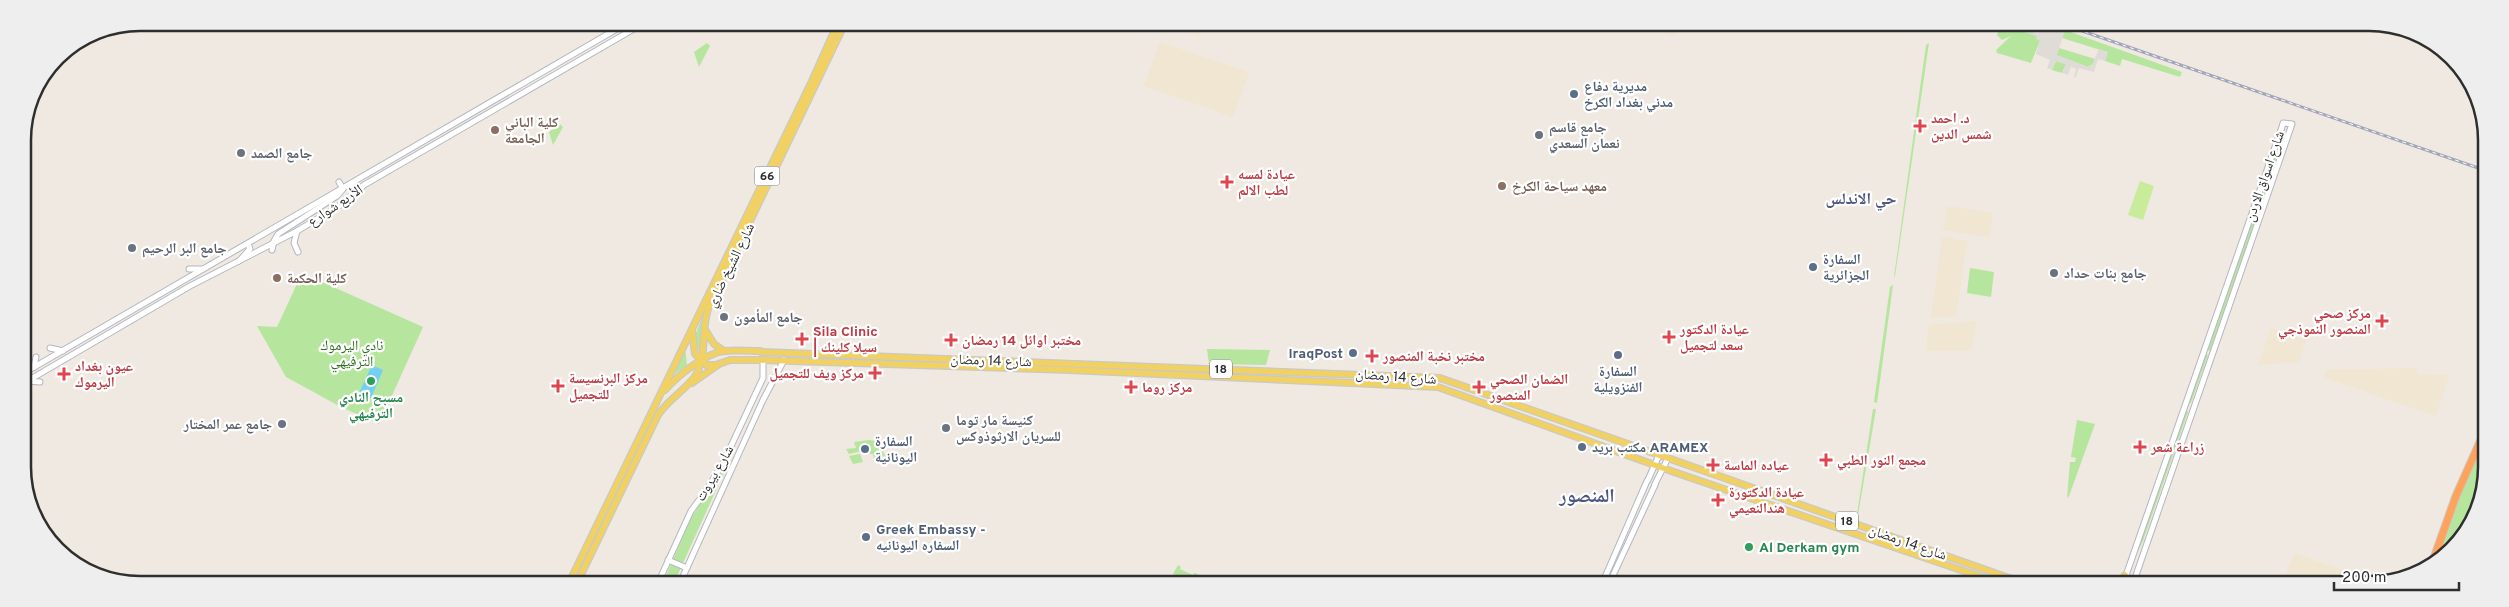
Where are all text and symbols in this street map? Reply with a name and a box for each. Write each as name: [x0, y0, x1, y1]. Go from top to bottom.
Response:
place label: مديرية دفاع مدني بغداد الكرخ: [1584, 79, 1673, 113]
marker: مديرية دفاع مدني بغداد الكرخ: [1568, 88, 1580, 100]
place label: د. احمد شمس الدين: [1931, 111, 1992, 144]
place label: كلية الباني الجامعة: [505, 115, 558, 148]
marker: د. احمد شمس الدين: [1913, 119, 1927, 133]
place label: جامع قاسم نعمان السعدي: [1549, 120, 1620, 154]
marker: كلية الباني الجامعة: [489, 124, 501, 136]
marker: جامع قاسم نعمان السعدي: [1533, 129, 1545, 141]
street label: شارع اسواق الاردن: [2242, 129, 2289, 224]
place label: جامع الصمد: [251, 146, 312, 163]
marker: جامع الصمد: [235, 147, 247, 159]
road number: 66: [754, 167, 780, 186]
place label: عيادة لمسه لطب الالم: [1238, 167, 1295, 200]
marker: عيادة لمسه لطب الالم: [1220, 175, 1234, 189]
place label: معهد سياحة الكرخ: [1512, 179, 1607, 196]
marker: معهد سياحة الكرخ: [1496, 180, 1508, 192]
street label: الأربع شوارع: [305, 182, 367, 231]
district label: حي الاندلس: [1826, 190, 1896, 211]
street label: شارع الشيخ ضاري: [704, 221, 760, 311]
place label: جامع البر الرحيم: [142, 241, 227, 258]
marker: جامع البر الرحيم: [126, 242, 138, 254]
place label: السفارة الجزائرية: [1823, 252, 1869, 285]
marker: السفارة الجزائرية: [1807, 261, 1819, 273]
place label: جامع بنات حداد: [2064, 266, 2147, 283]
marker: جامع بنات حداد: [2048, 267, 2060, 279]
place label: كلية الحكمة: [287, 271, 347, 288]
marker: كلية الحكمة: [271, 272, 283, 284]
place label: مركز صحي المنصور النموذجي: [2278, 306, 2371, 340]
place label: جامع المأمون: [734, 309, 803, 327]
marker: جامع المأمون: [718, 311, 730, 323]
marker: مركز صحي المنصور النموذجي: [2375, 314, 2389, 328]
place label: عيادة الدكتور سعد لتجميل: [1679, 322, 1749, 355]
place label: Sila Clinic | سيلا كلينك: [813, 324, 878, 357]
marker: عيادة الدكتور سعد لتجميل: [1662, 330, 1676, 344]
marker: Sila Clinic | سيلا كلينك: [795, 332, 809, 346]
marker: مختبر اوائل 14 رمضان: [944, 333, 958, 347]
place label: مختبر اوائل 14 رمضان: [962, 333, 1081, 350]
park label: نادي اليرموك الترفيهي: [321, 338, 384, 373]
place label: IraqPost: [1288, 346, 1343, 363]
marker: IraqPost: [1347, 347, 1359, 359]
marker: مختبر نخبة المنصور: [1365, 349, 1379, 363]
place label: مختبر نخبة المنصور: [1382, 349, 1485, 366]
marker: السفارة الفنزويلية: [1612, 349, 1624, 361]
street label: شارع 14 رمضان: [950, 352, 1032, 371]
place label: عيون بغداد اليرموك: [75, 359, 133, 392]
road number: 18: [1210, 359, 1232, 378]
place label: السفارة الفنزويلية: [1593, 364, 1643, 397]
place label: مركز ويف للتجميل: [770, 366, 864, 383]
marker: مركز ويف للتجميل: [868, 366, 882, 380]
street label: شارع 14 رمضان: [1355, 366, 1437, 389]
marker: عيون بغداد اليرموك: [57, 367, 71, 381]
place label: مركز البرنسيسة للتجميل: [569, 371, 648, 404]
place label: الضمان الصحي المنصور: [1489, 372, 1568, 405]
marker: مسبح النادي الترفيهي: [365, 375, 377, 387]
marker: مركز البرنسيسة للتجميل: [551, 379, 565, 393]
marker: مركز روما: [1124, 380, 1138, 394]
place label: مركز روما: [1142, 380, 1192, 397]
marker: الضمان الصحي المنصور: [1472, 380, 1486, 394]
place label: مسبح النادي الترفيهي: [339, 390, 403, 424]
place label: كنيسة مار توما للسريان الارثوذوكس: [956, 413, 1061, 446]
place label: جامع عمر المختار: [183, 417, 272, 434]
marker: جامع عمر المختار: [276, 418, 288, 430]
marker: كنيسة مار توما للسريان الارثوذوكس: [940, 422, 952, 434]
place label: السفارة اليونانية: [875, 434, 917, 467]
place label: مكتب بريد ARAMEX: [1592, 440, 1709, 457]
marker: زراعة شعر: [2133, 440, 2147, 454]
place label: زراعة شعر: [2150, 440, 2204, 457]
marker: مكتب بريد ARAMEX: [1576, 441, 1588, 453]
street label: شارع بيروت: [692, 443, 738, 505]
marker: السفارة اليونانية: [859, 443, 871, 455]
marker: مجمع النور الطبي: [1819, 453, 1833, 467]
place label: مجمع النور الطبي: [1837, 453, 1926, 471]
marker: عياده الماسة: [1706, 458, 1720, 472]
place label: عياده الماسة: [1724, 458, 1789, 475]
district label: المنصور: [1558, 485, 1615, 509]
place label: عيادة الدكتورة هندالنعيمي: [1729, 485, 1804, 519]
marker: عيادة الدكتورة هندالنعيمي: [1711, 493, 1725, 507]
road number: 18: [1836, 512, 1858, 530]
place label: Greek Embassy - السفاره اليونانيه: [876, 522, 986, 555]
street label: شارع 14 رمضان: [1866, 522, 1949, 565]
marker: Greek Embassy - السفاره اليونانيه: [860, 531, 872, 543]
place label: Al Derkam gym: [1759, 540, 1860, 557]
marker: Al Derkam gym: [1743, 541, 1755, 553]
scale bar: [2334, 560, 2459, 592]
text: 200 m: [2342, 569, 2387, 588]

